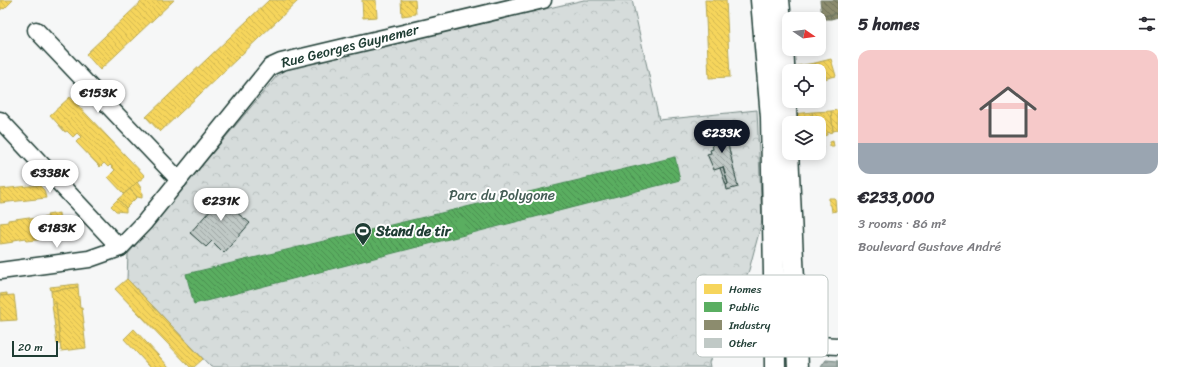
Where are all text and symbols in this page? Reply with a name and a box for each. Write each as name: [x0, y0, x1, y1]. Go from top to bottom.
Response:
text: 5 homes: [858, 9, 919, 39]
north arrow: [782, 12, 826, 56]
map controls: [782, 12, 826, 160]
icon: filters: [1136, 13, 1158, 35]
street label: Rue Georges Guynemer: [279, 17, 423, 75]
button: locate: [782, 64, 826, 108]
icon: home: [972, 76, 1044, 148]
pin: €153K: [70, 80, 126, 114]
text: €153K: [79, 81, 117, 104]
button: layers: [782, 116, 826, 160]
pin: €233K: [694, 120, 750, 154]
text: €233K: [703, 121, 741, 144]
pin: €338K: [22, 160, 78, 194]
text: €338K: [31, 161, 69, 184]
text: €233,000: [858, 182, 935, 212]
park label: Parc du Polygone: [449, 183, 555, 208]
pin: €231K: [193, 188, 249, 222]
text: €231K: [203, 189, 239, 212]
text: 3 rooms · 86 m²: [858, 212, 946, 235]
pin: €183K: [29, 215, 85, 249]
text: €183K: [38, 216, 76, 239]
place label: Stand de tir: [375, 219, 452, 244]
sports icon: Stand de tir: [353, 221, 373, 246]
text: Boulevard Gustave André: [858, 235, 1001, 258]
legend: [696, 275, 828, 357]
text: Homes: [729, 280, 762, 299]
text: Public: [729, 298, 760, 317]
text: Industry: [728, 316, 771, 335]
text: Other: [729, 334, 757, 353]
text: 20 m: [18, 338, 43, 357]
scale bar: [12, 339, 58, 358]

